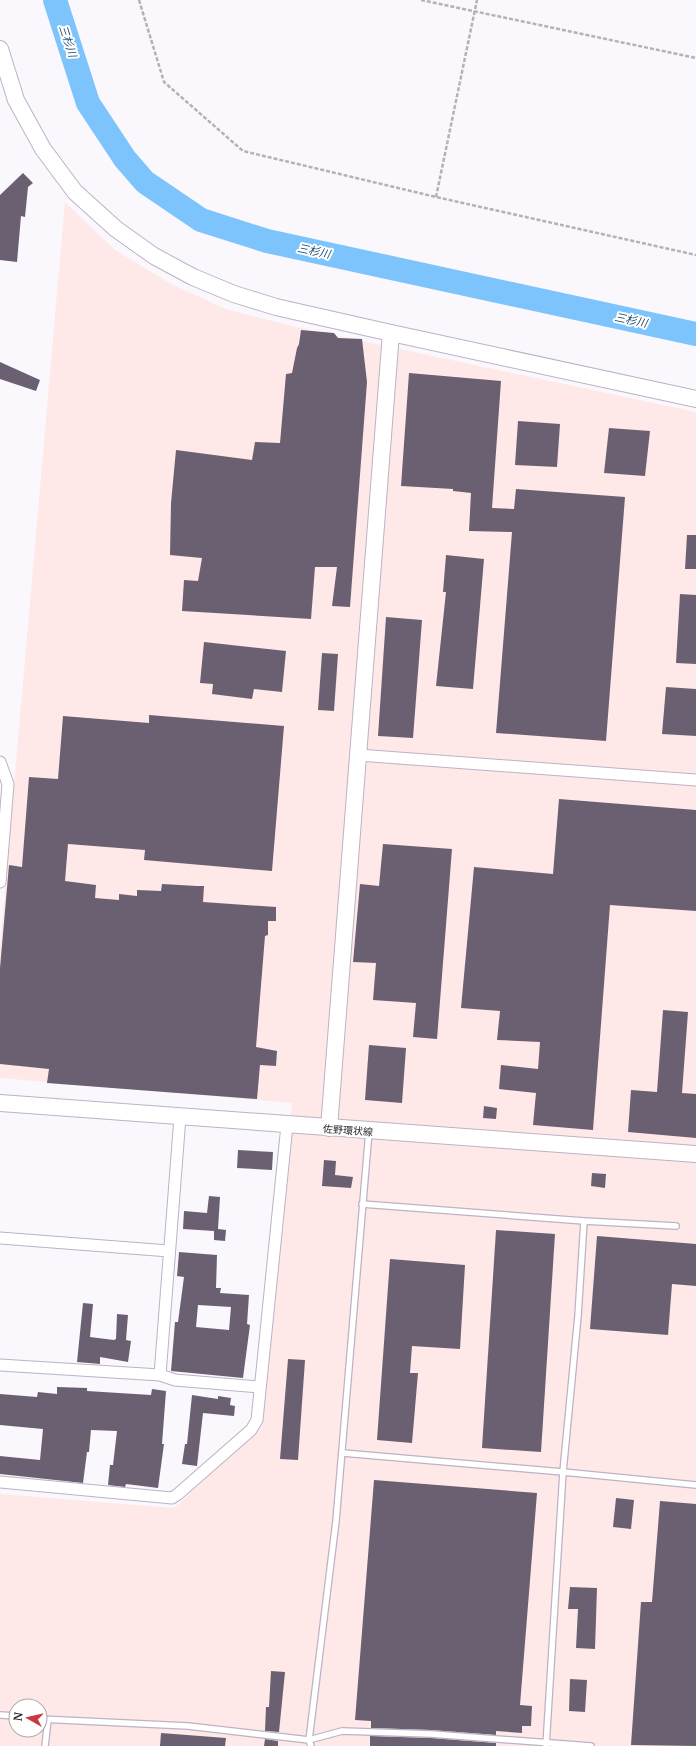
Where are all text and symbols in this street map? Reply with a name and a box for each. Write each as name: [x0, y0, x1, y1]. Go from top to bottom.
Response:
water label: 三杉川: [56, 23, 80, 60]
water label: 三杉川: [296, 241, 333, 261]
water label: 三杉川: [613, 310, 650, 330]
street label: 佐野環状線: [323, 1122, 373, 1139]
north arrow: [8, 1698, 48, 1738]
text: N: [11, 1711, 26, 1722]

